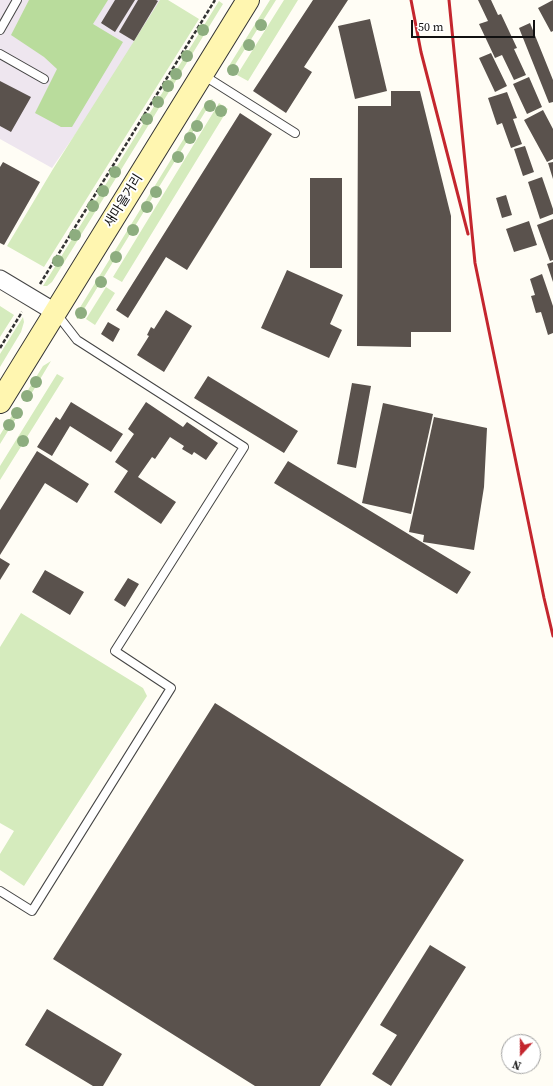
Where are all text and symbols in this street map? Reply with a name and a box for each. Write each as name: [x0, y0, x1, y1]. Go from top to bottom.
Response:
scale bar: [413, 12, 537, 38]
text: 50 m: [418, 19, 444, 35]
street label: 새마을거리: [102, 172, 146, 230]
north arrow: [501, 1034, 541, 1074]
text: N: [510, 1056, 523, 1073]

